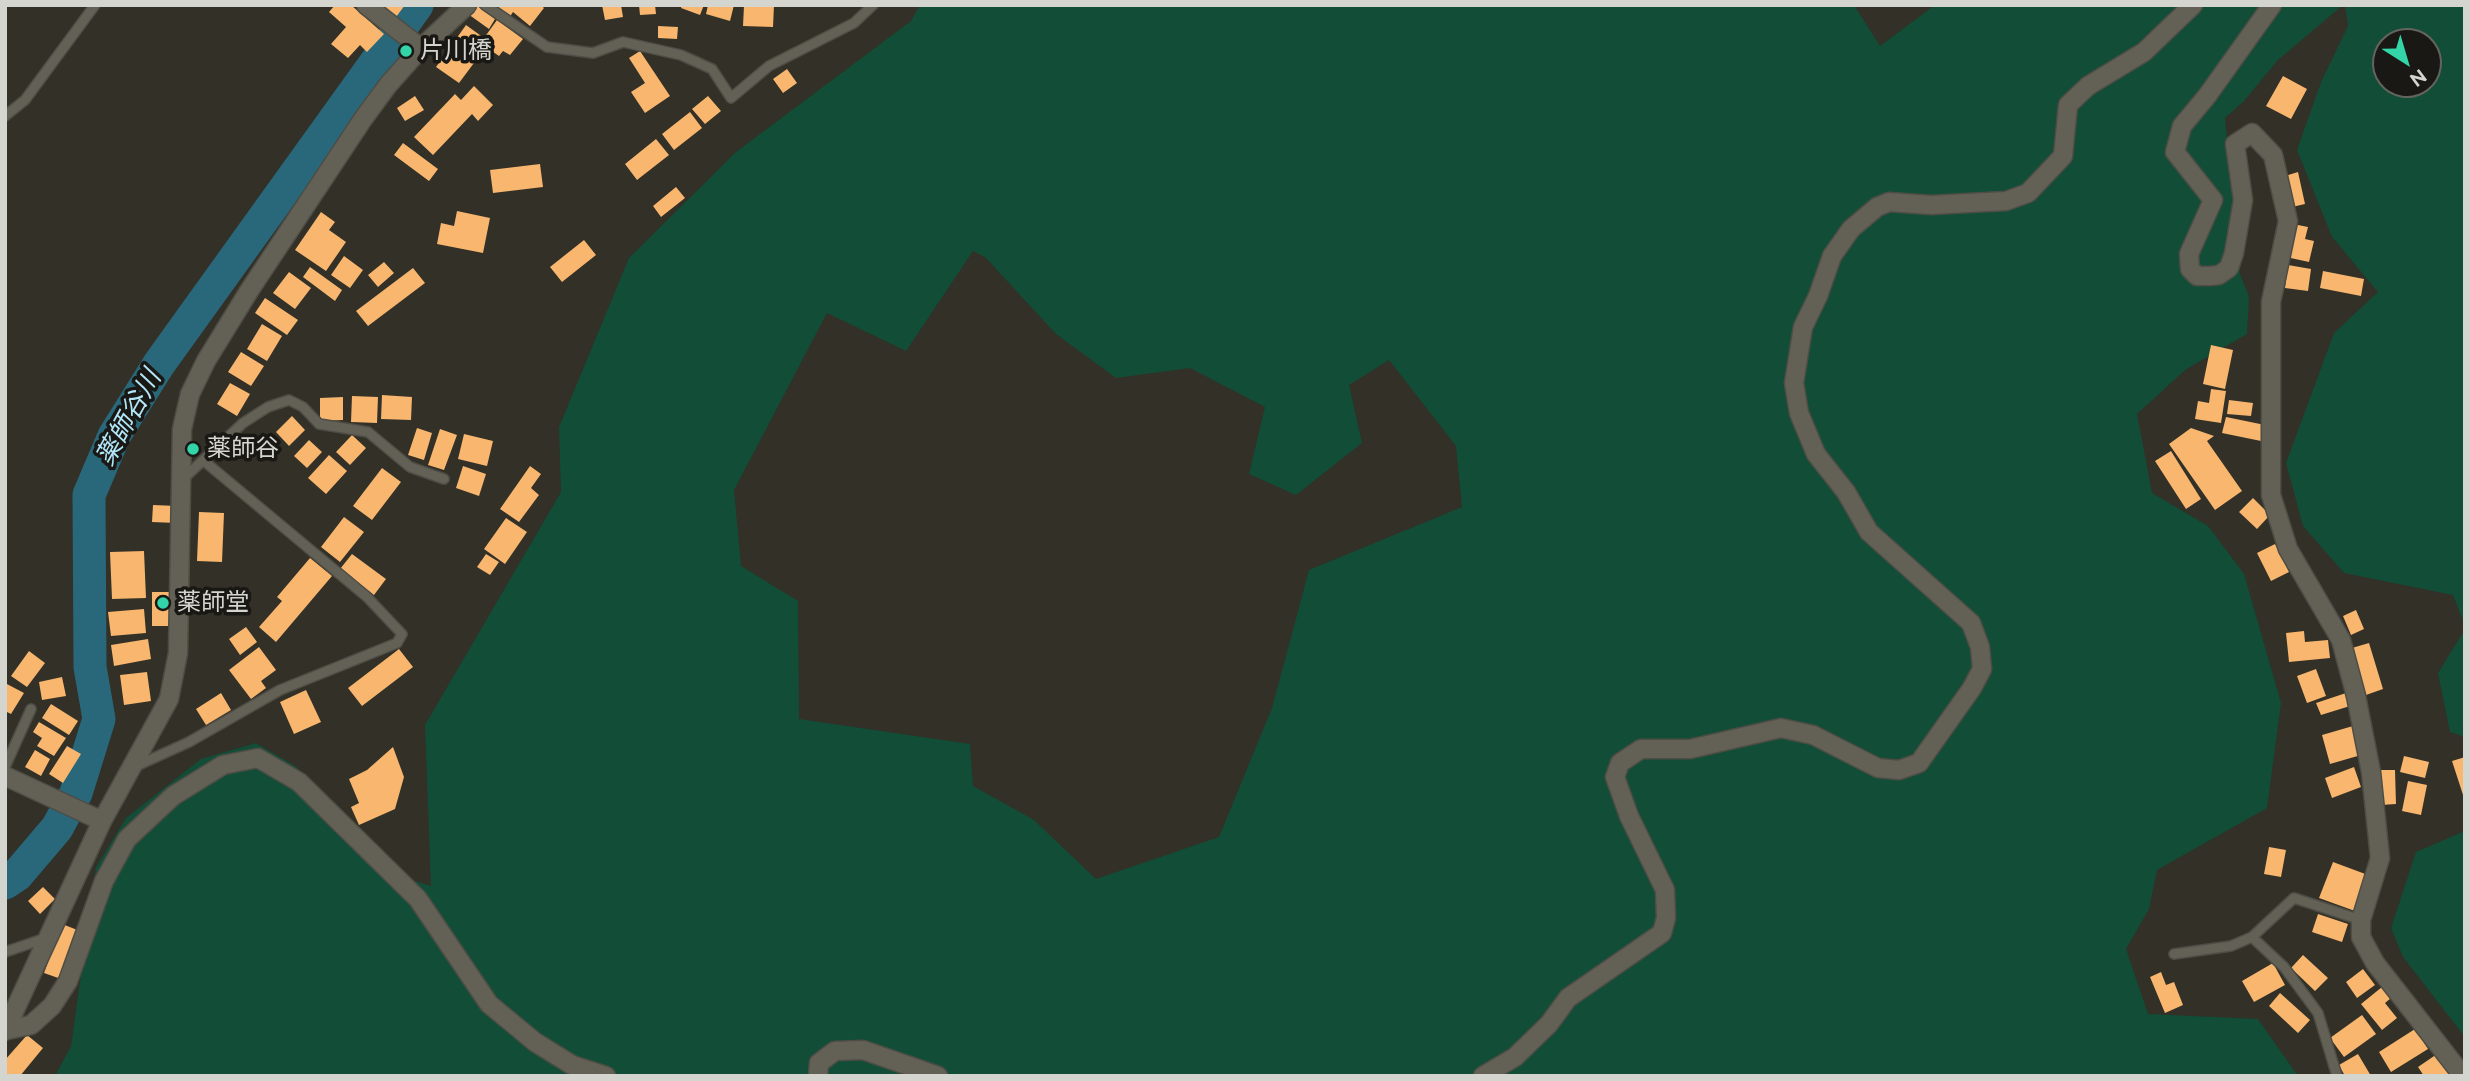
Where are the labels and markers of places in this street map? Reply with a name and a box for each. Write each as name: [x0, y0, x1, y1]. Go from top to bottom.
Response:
place label: 片川橋: [420, 37, 492, 65]
marker: 片川橋: [398, 43, 414, 59]
place label: 薬師谷: [207, 435, 279, 463]
marker: 薬師谷: [185, 441, 201, 457]
place label: 薬師堂: [177, 589, 249, 617]
marker: 薬師堂: [155, 595, 171, 611]

